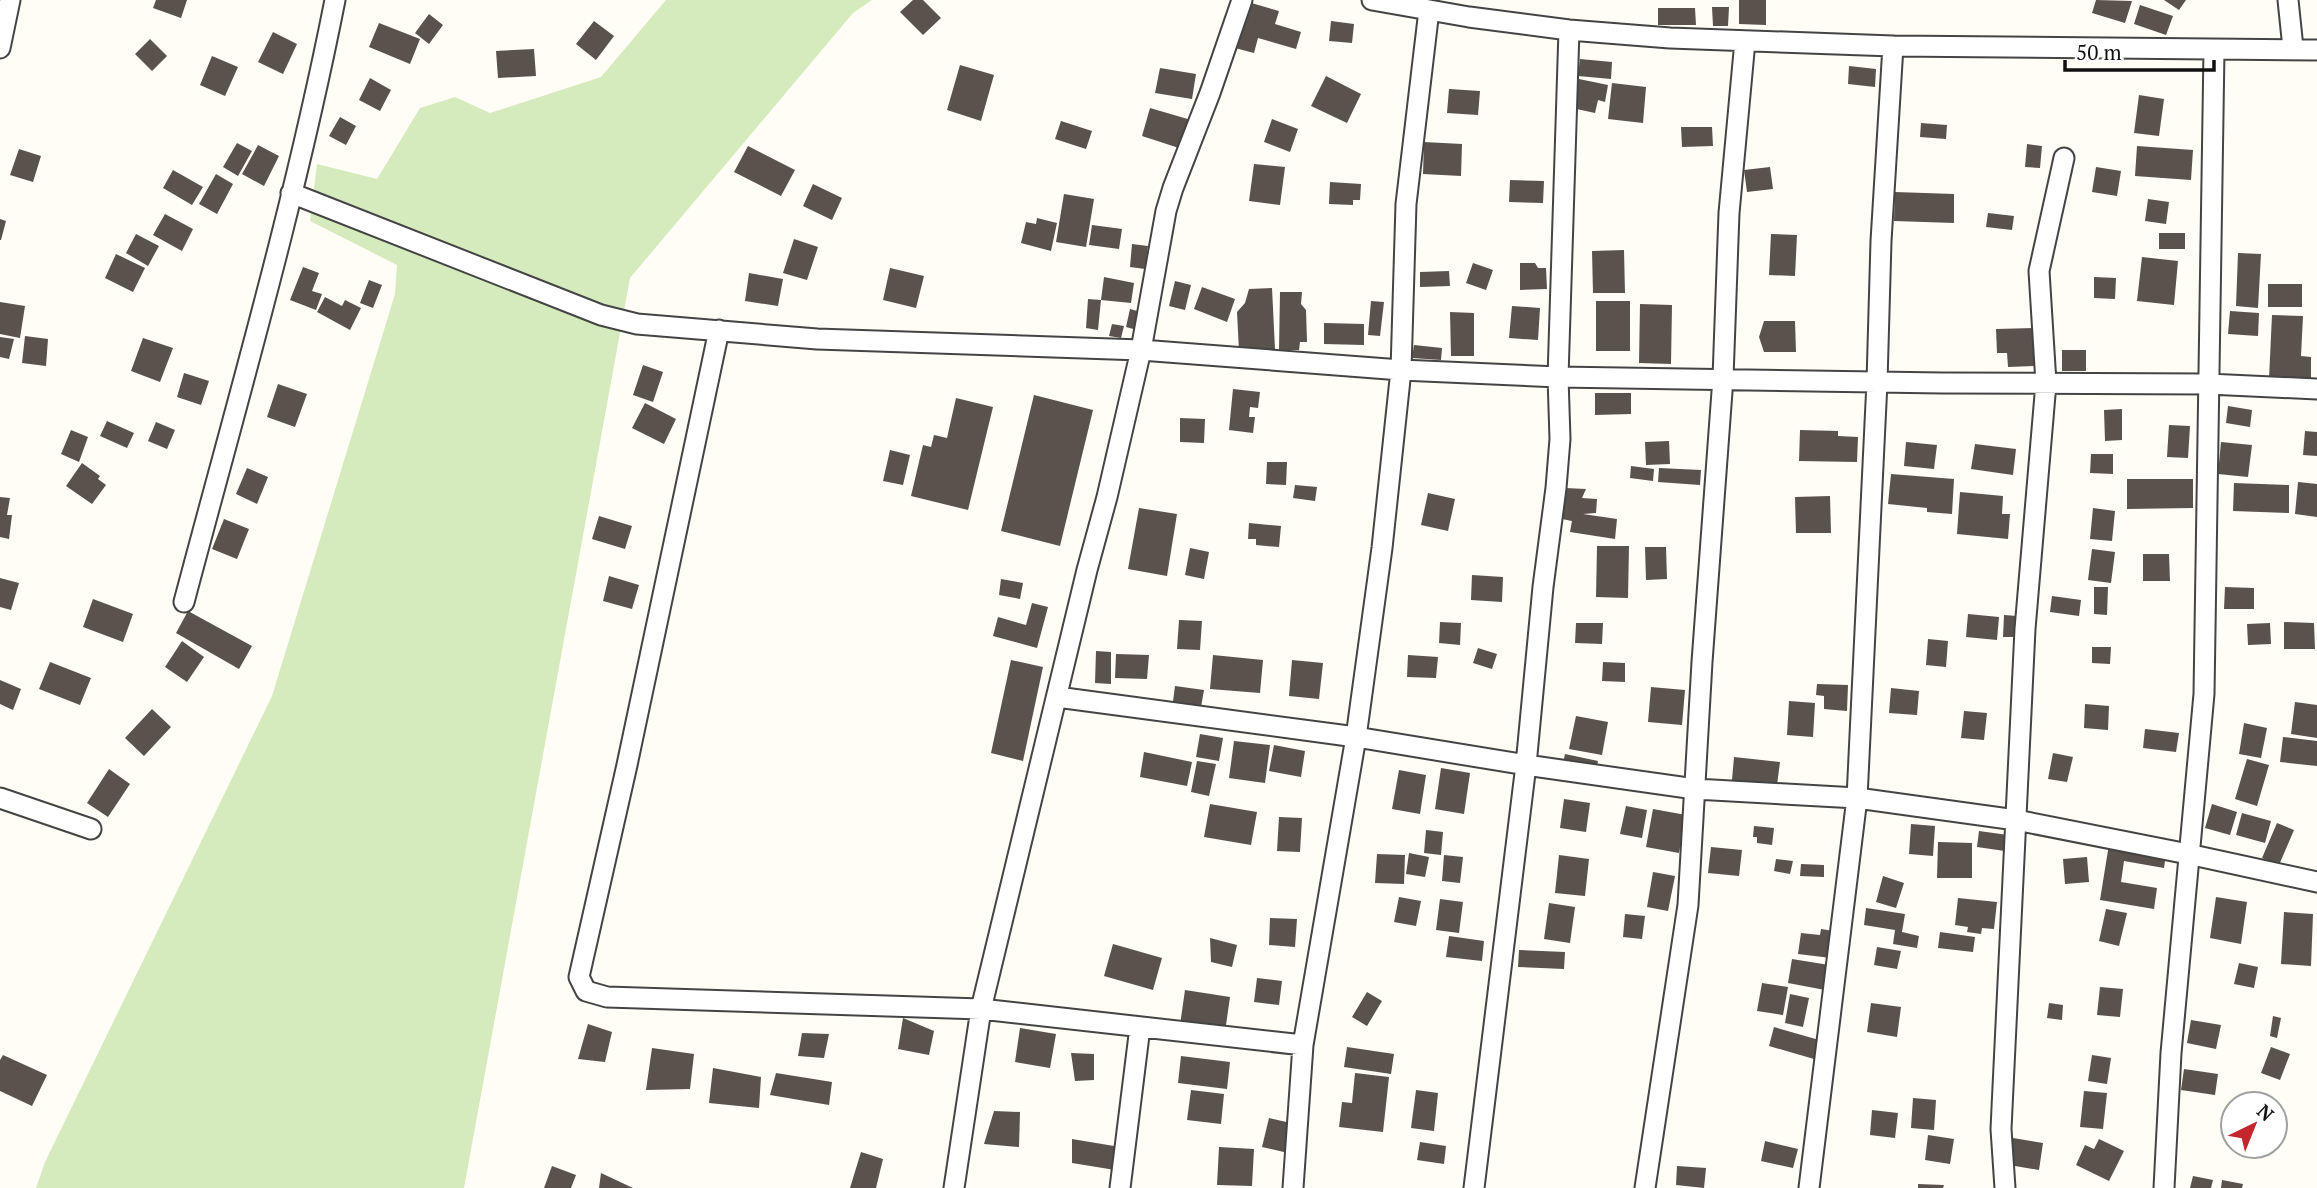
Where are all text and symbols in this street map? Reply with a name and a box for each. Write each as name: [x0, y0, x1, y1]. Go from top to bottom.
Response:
scale bar: [2065, 28, 2214, 72]
text: 50 m: [2076, 38, 2122, 66]
north arrow: [2219, 1090, 2289, 1160]
text: N: [2252, 1098, 2280, 1127]

